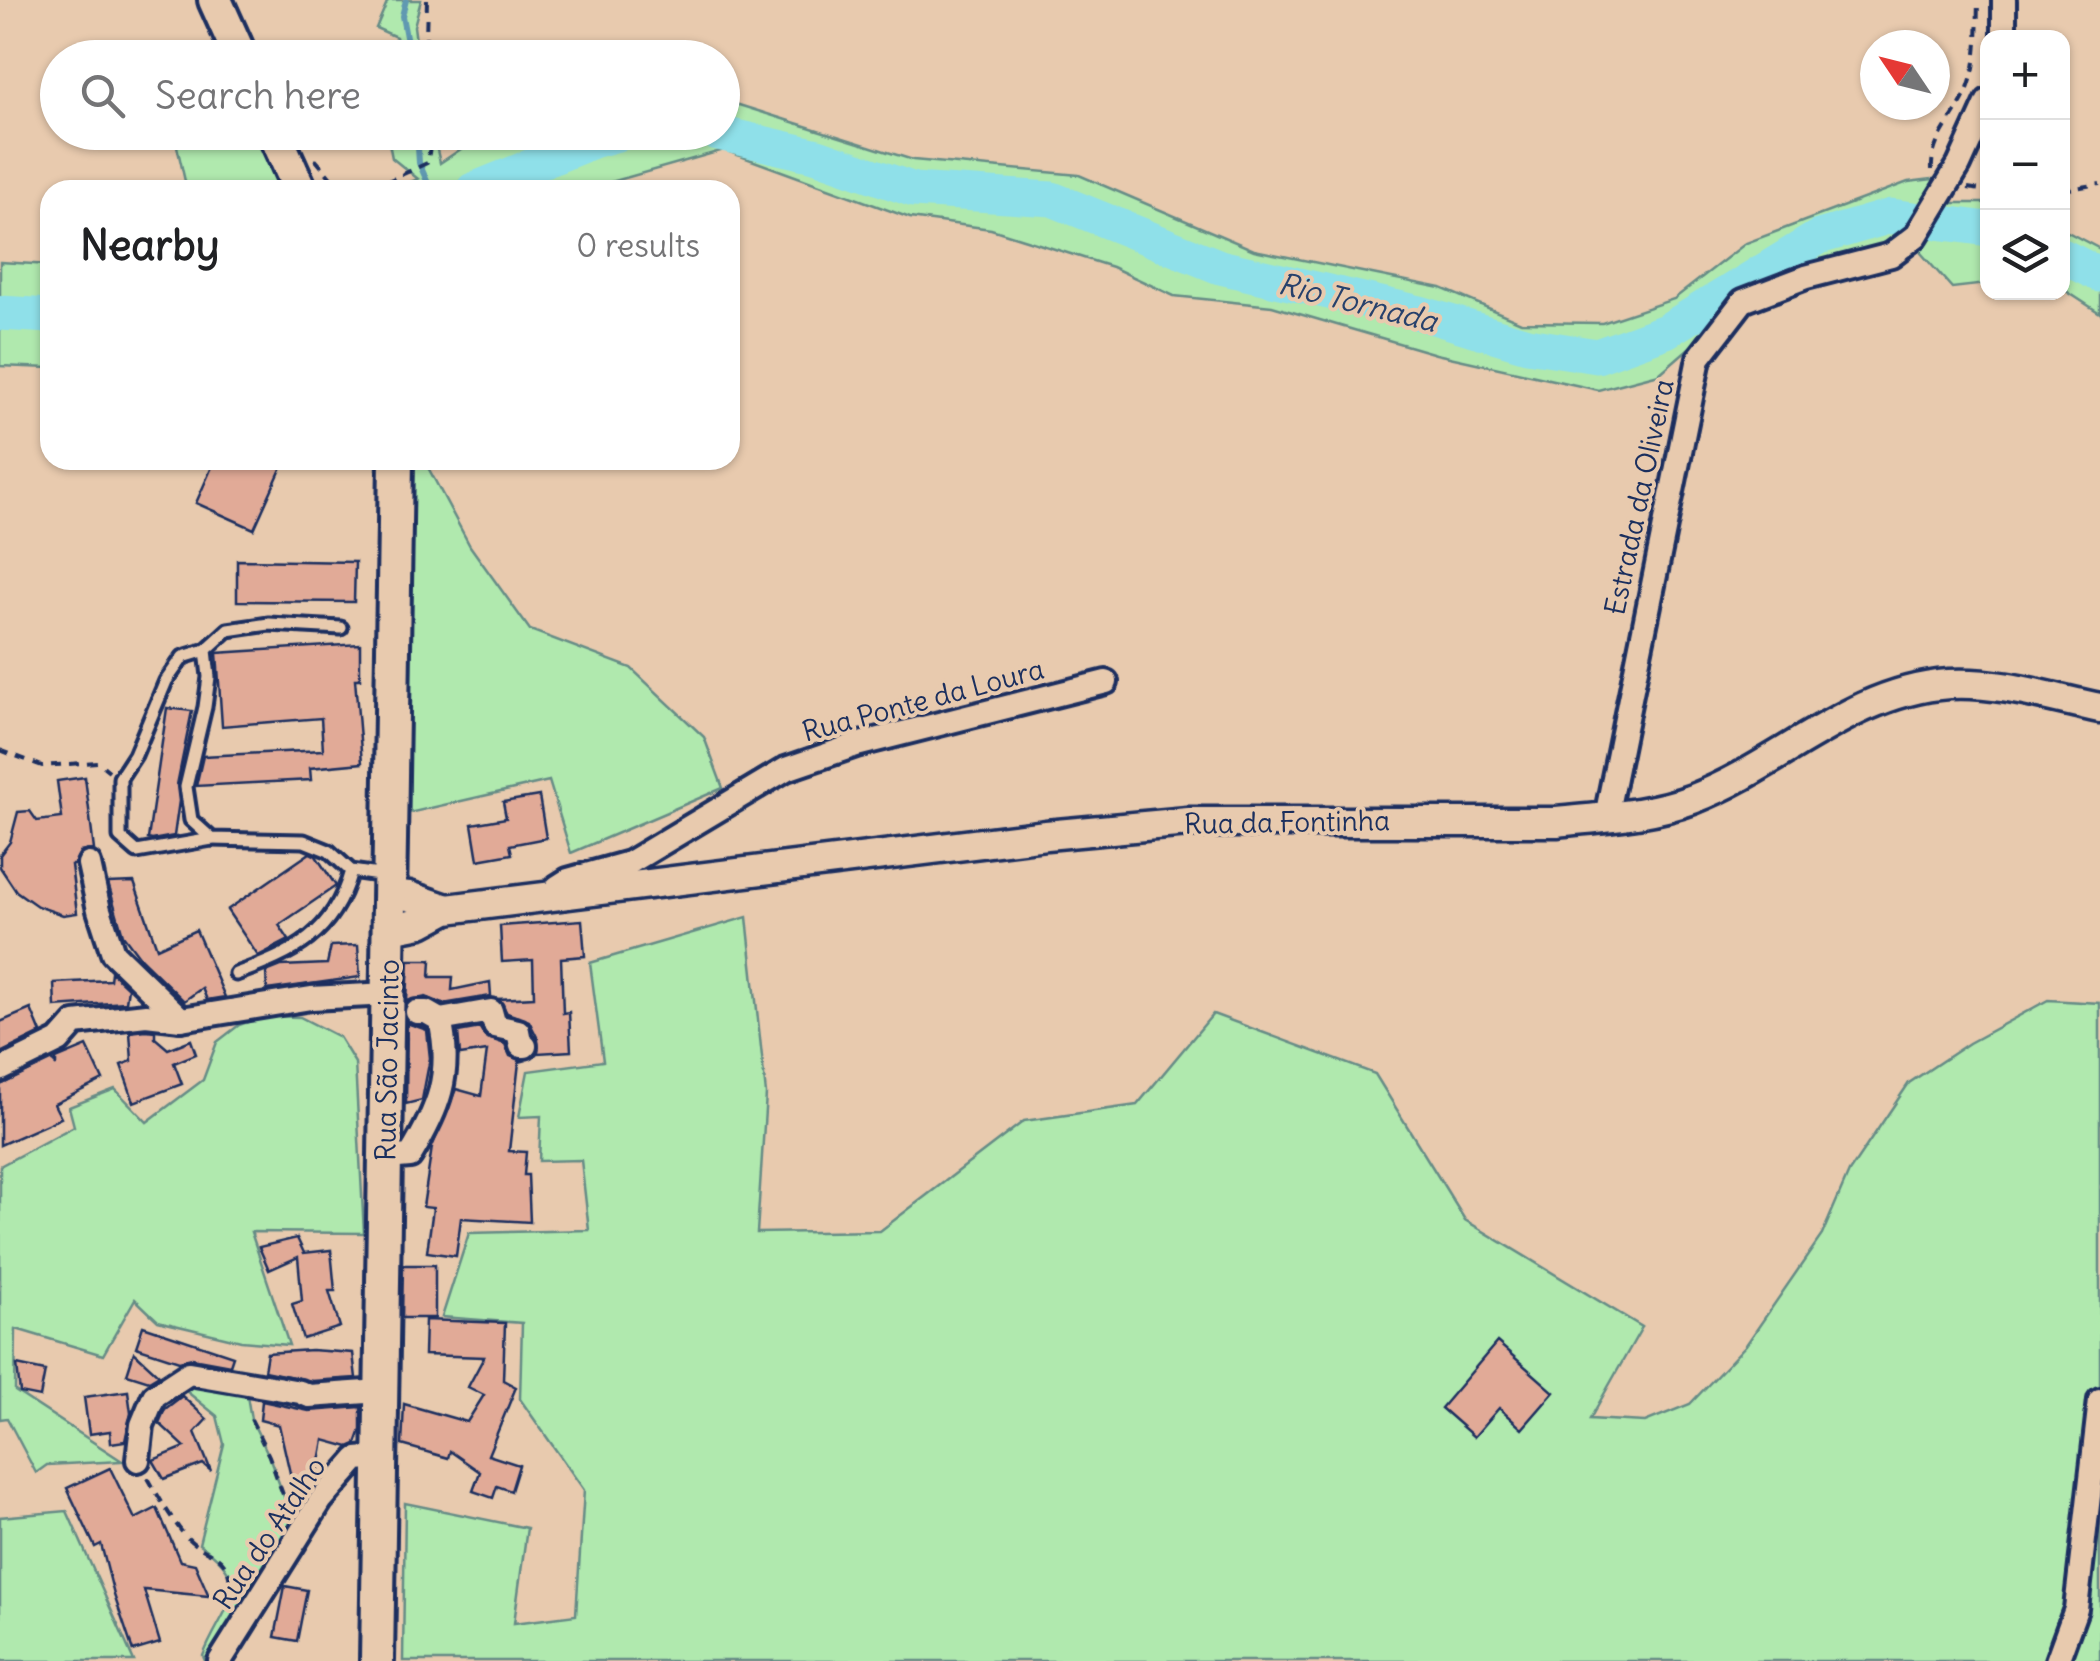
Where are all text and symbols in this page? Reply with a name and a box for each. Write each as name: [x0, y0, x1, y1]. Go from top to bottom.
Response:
north arrow: [1860, 30, 1950, 120]
map controls: [1980, 30, 2070, 300]
button: +: [1980, 30, 2070, 120]
search box: [40, 40, 740, 150]
icon: search: [75, 68, 130, 123]
text: Search here: [155, 72, 361, 119]
button: −: [1980, 120, 2070, 210]
button: layers: [1980, 210, 2070, 300]
text: Nearby: [80, 219, 219, 271]
text: 0 results: [576, 225, 700, 266]
water label: Rio Tornada: [1275, 264, 1443, 340]
street label: Estrada da Oliveira: [1596, 376, 1682, 618]
street label: Rua Ponte da Loura: [798, 650, 1048, 750]
street label: Rua da Fontinha: [1184, 802, 1390, 842]
street label: Rua São Jacinto: [367, 959, 407, 1161]
street label: Rua do Atalho: [205, 1450, 333, 1616]

